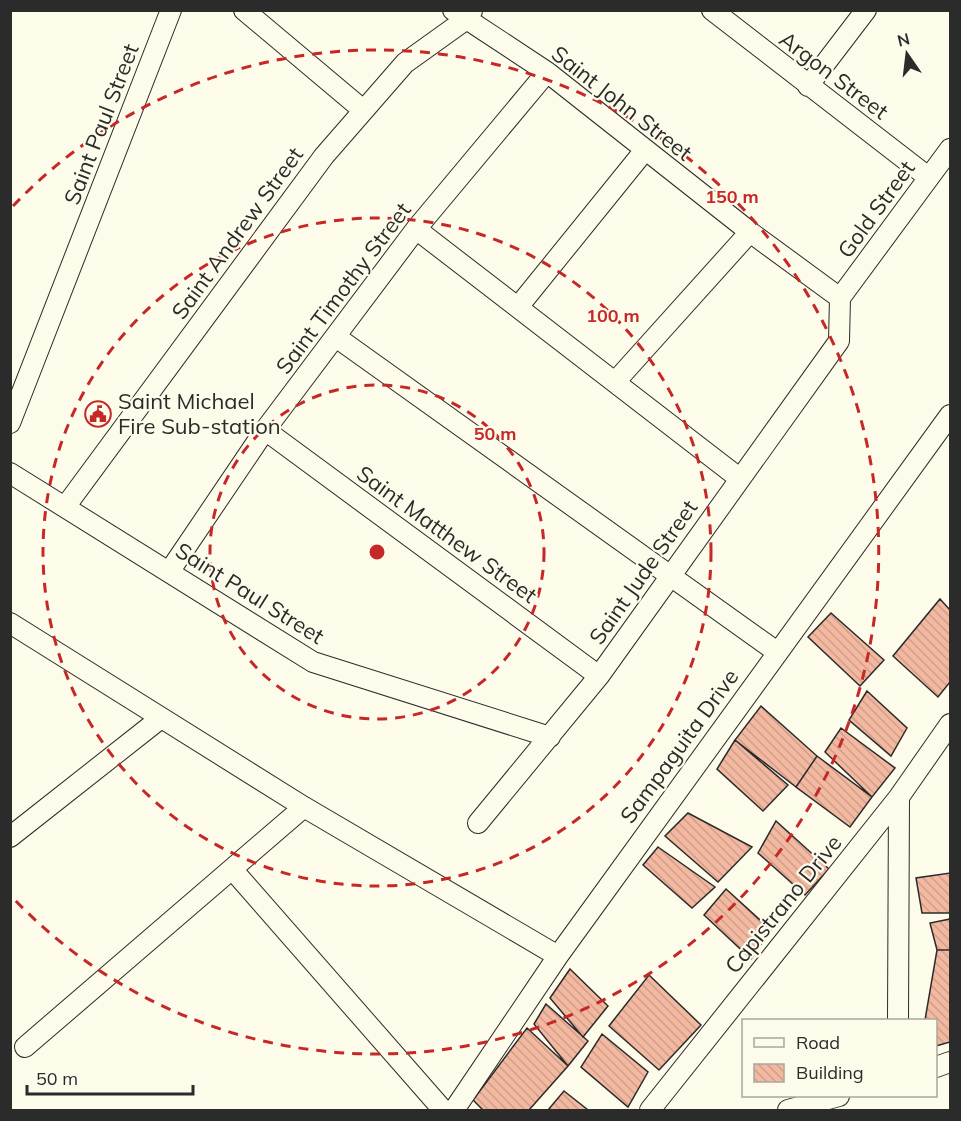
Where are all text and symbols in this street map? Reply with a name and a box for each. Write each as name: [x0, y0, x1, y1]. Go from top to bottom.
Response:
north arrow: [877, 24, 937, 84]
street label: Argon Street: [774, 25, 894, 125]
text: N: [895, 28, 912, 51]
street label: Saint Paul Street: [57, 39, 145, 208]
street label: Saint John Street: [546, 39, 698, 167]
street label: Saint Andrew Street: [165, 141, 309, 325]
street label: Gold Street: [831, 155, 921, 263]
text: 150 m: [705, 185, 759, 208]
street label: Saint Timothy Street: [269, 196, 417, 379]
text: 100 m: [586, 304, 640, 327]
place label: Saint Michael Fire Sub-station: [118, 387, 281, 440]
public building icon: Saint Michael Fire Sub-station: [83, 399, 113, 429]
text: 50 m: [474, 422, 516, 445]
street label: Saint Matthew Street: [351, 459, 543, 609]
street label: Saint Jude Street: [583, 494, 703, 650]
street label: Saint Paul Street: [171, 536, 330, 650]
centre of rings: [367, 542, 387, 562]
street label: Sampaguita Drive: [614, 663, 744, 829]
street label: Capistrano Drive: [719, 829, 847, 979]
legend: [742, 1019, 937, 1097]
text: Road: [796, 1031, 840, 1054]
scale bar: [27, 1058, 194, 1096]
text: Building: [796, 1061, 864, 1084]
text: 50 m: [36, 1067, 78, 1090]

